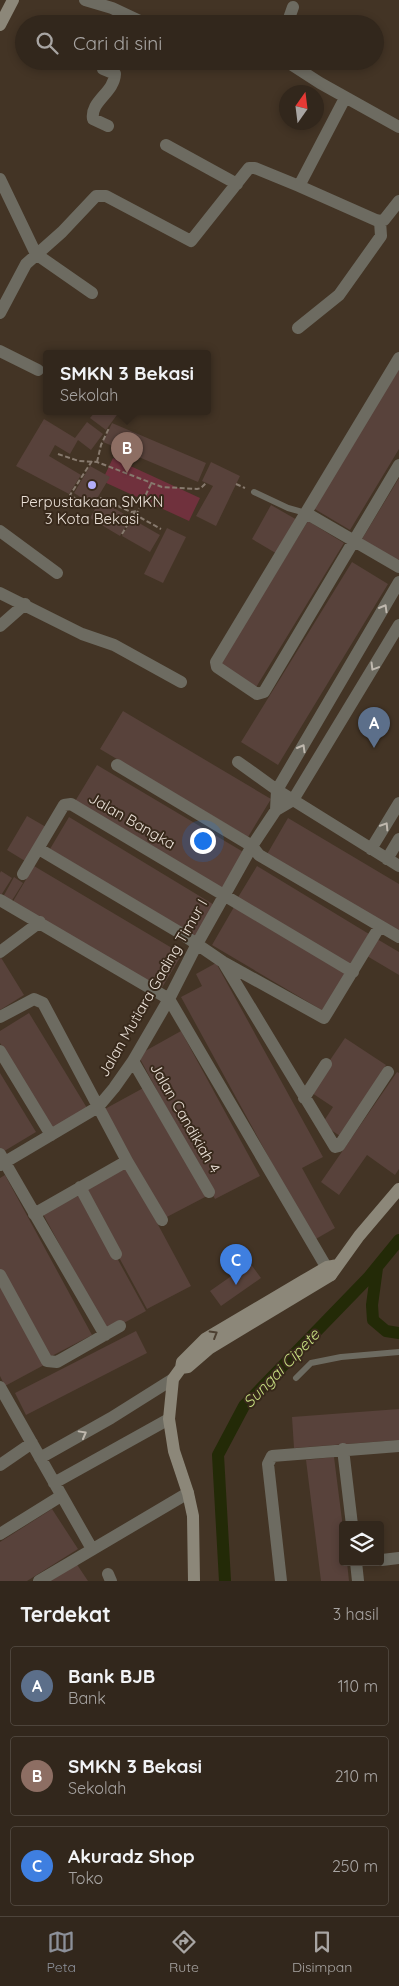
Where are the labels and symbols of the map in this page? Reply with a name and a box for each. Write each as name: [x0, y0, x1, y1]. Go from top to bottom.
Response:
north arrow: [279, 85, 324, 130]
pin: B: [111, 432, 143, 473]
marker: Perpustakaan SMKN 3 Kota Bekasi: [86, 479, 98, 491]
place label: Perpustakaan SMKN 3 Kota Bekasi: [21, 492, 163, 528]
one-way arrow: [377, 604, 387, 613]
one-way arrow: [370, 661, 380, 670]
pin: A: [358, 707, 390, 748]
one-way arrow: [295, 744, 305, 753]
street label: Jalan Bangka: [86, 788, 179, 853]
one-way arrow: [378, 822, 388, 831]
your location: [190, 828, 216, 854]
street label: Jalan Mutiara Gading Timur I: [94, 895, 211, 1080]
street label: Jalan Candikiah 4: [146, 1059, 225, 1176]
pin: C: [220, 1244, 252, 1285]
water label: Sungai Cipete: [238, 1324, 324, 1412]
one-way arrow: [208, 1331, 217, 1341]
one-way arrow: [78, 1430, 87, 1440]

